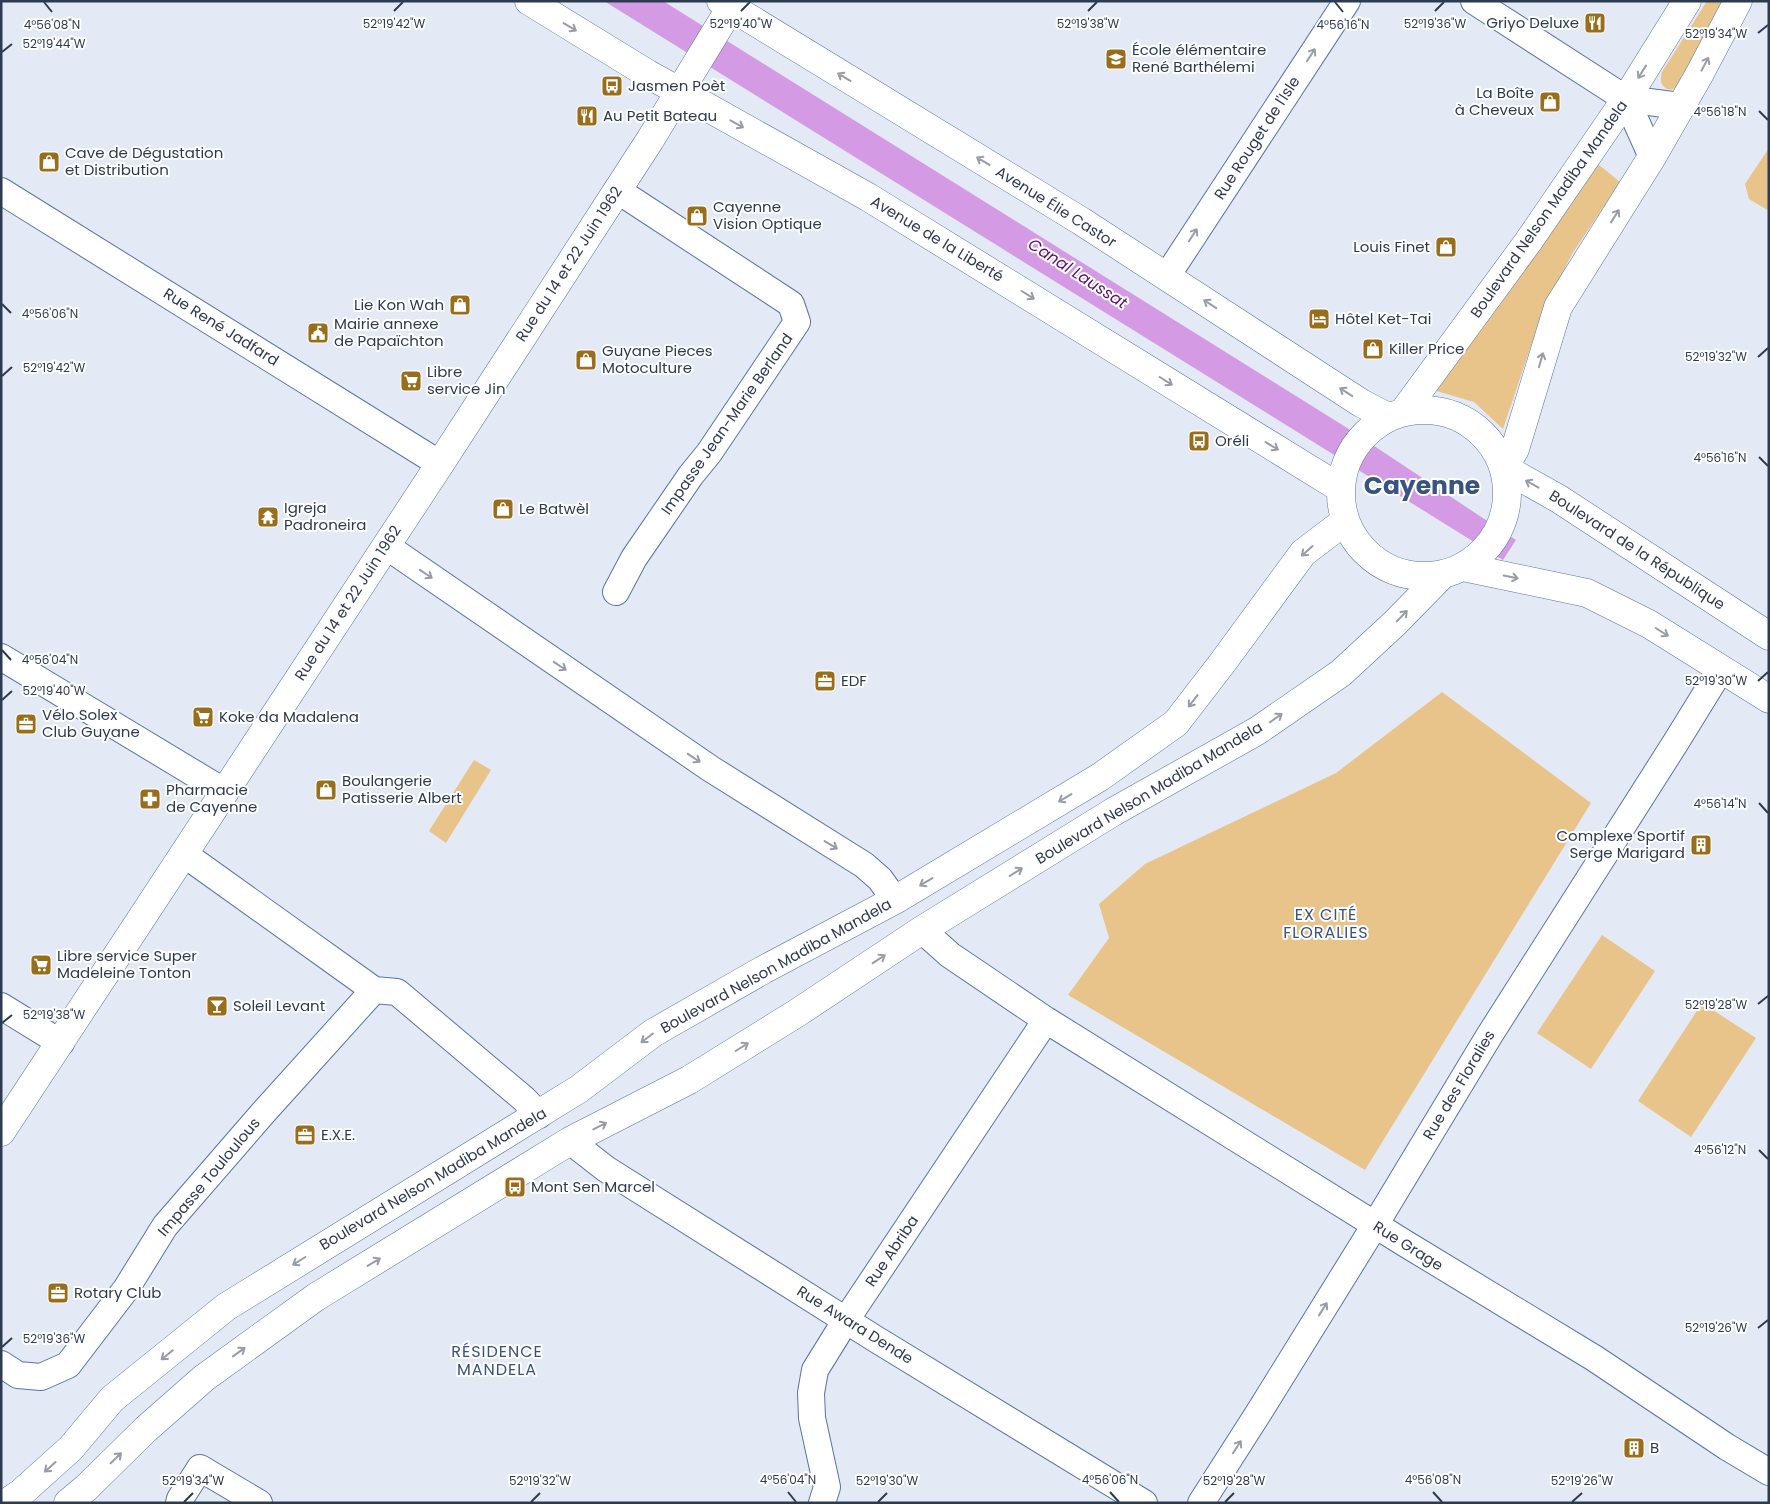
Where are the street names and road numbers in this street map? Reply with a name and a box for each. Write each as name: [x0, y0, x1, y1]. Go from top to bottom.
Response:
street label: Rue Rouget de l'Isle: [1209, 72, 1304, 204]
street label: Boulevard Nelson Madiba Mandela: [1465, 96, 1632, 322]
street label: Avenue Élie Castor: [992, 161, 1121, 253]
street label: Rue du 14 et 22 Juin 1962: [510, 182, 627, 345]
street label: Avenue de la Liberté: [867, 191, 1008, 287]
street label: Rue René Jadfard: [160, 283, 283, 371]
street label: Impasse Jean-Marie Berland: [656, 329, 797, 519]
street label: Boulevard de la République: [1545, 485, 1729, 614]
street label: Rue du 14 et 22 Juin 1962: [289, 521, 406, 684]
street label: Boulevard Nelson Madiba Mandela: [1031, 716, 1266, 869]
street label: Boulevard Nelson Madiba Mandela: [656, 893, 895, 1038]
street label: Rue des Floralies: [1418, 1026, 1500, 1143]
street label: Boulevard Nelson Madiba Mandela: [315, 1102, 550, 1255]
street label: Impasse Touloulous: [153, 1113, 265, 1241]
street label: Rue Abriba: [860, 1211, 923, 1291]
street label: Rue Grage: [1369, 1216, 1447, 1275]
street label: Rue Awara Dende: [793, 1280, 917, 1369]

